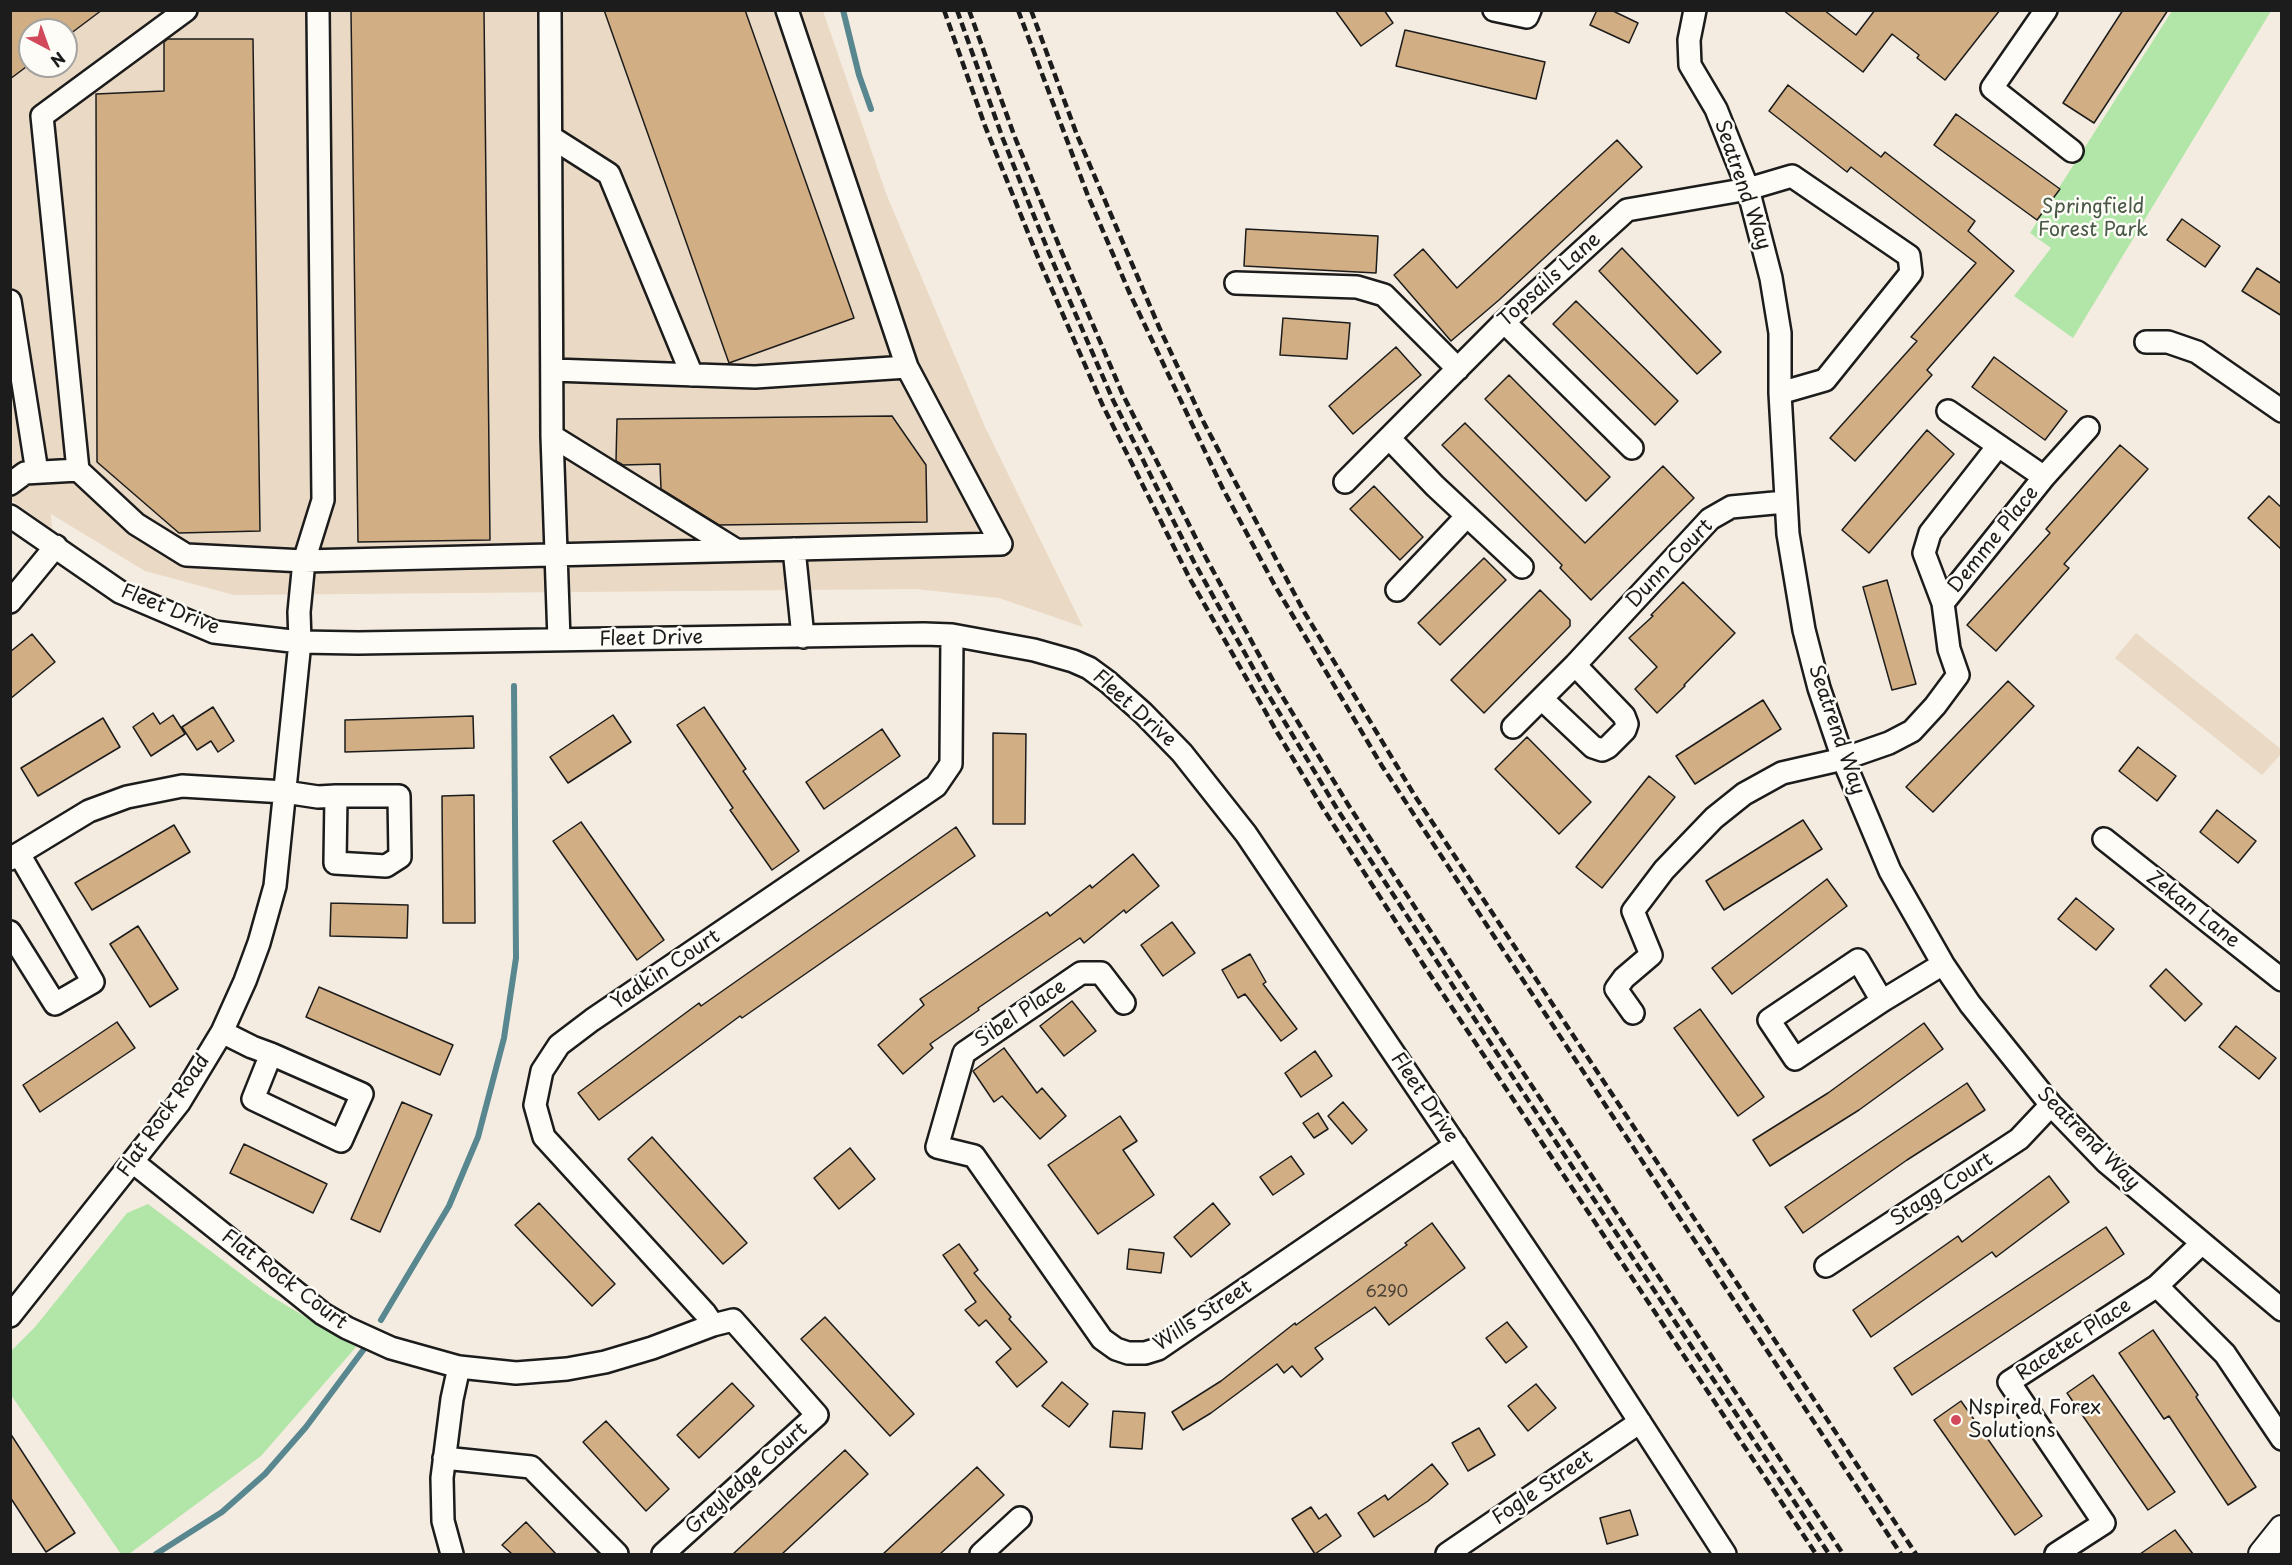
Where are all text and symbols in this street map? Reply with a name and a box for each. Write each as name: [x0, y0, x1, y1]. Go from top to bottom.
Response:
north arrow: [18, 18, 78, 78]
text: N: [46, 47, 71, 73]
street label: Seatrend Way: [1709, 117, 1775, 253]
park label: Springfield Forest Park: [2038, 195, 2148, 242]
street label: Topsails Lane: [1494, 228, 1606, 332]
street label: Demme Place: [1944, 482, 2044, 598]
street label: Dunn Court: [1622, 514, 1718, 614]
street label: Fleet Drive: [117, 579, 223, 641]
street label: Fleet Drive: [599, 626, 703, 652]
street label: Seatrend Way: [1803, 662, 1869, 798]
street label: Fleet Drive: [1087, 665, 1181, 753]
street label: Zekan Lane: [2142, 866, 2244, 954]
street label: Yadkin Court: [607, 925, 725, 1015]
street label: Sibel Place: [971, 975, 1071, 1053]
street label: Fleet Drive: [1385, 1048, 1463, 1148]
street label: Flat Rock Road: [113, 1050, 215, 1182]
street label: Seatrend Way: [2031, 1082, 2145, 1196]
street label: Stagg Court: [1886, 1148, 1998, 1232]
street label: Flat Rock Court: [216, 1225, 352, 1335]
street label: Wills Street: [1149, 1275, 1257, 1357]
house number: 6290: [1366, 1283, 1408, 1303]
street label: Racetec Place: [2012, 1294, 2136, 1386]
place label: Nspired Forex Solutions: [1968, 1396, 2101, 1443]
marker: Nspired Forex Solutions: [1949, 1413, 1963, 1427]
street label: Greyledge Court: [681, 1418, 813, 1540]
street label: Fogle Street: [1488, 1446, 1598, 1530]

